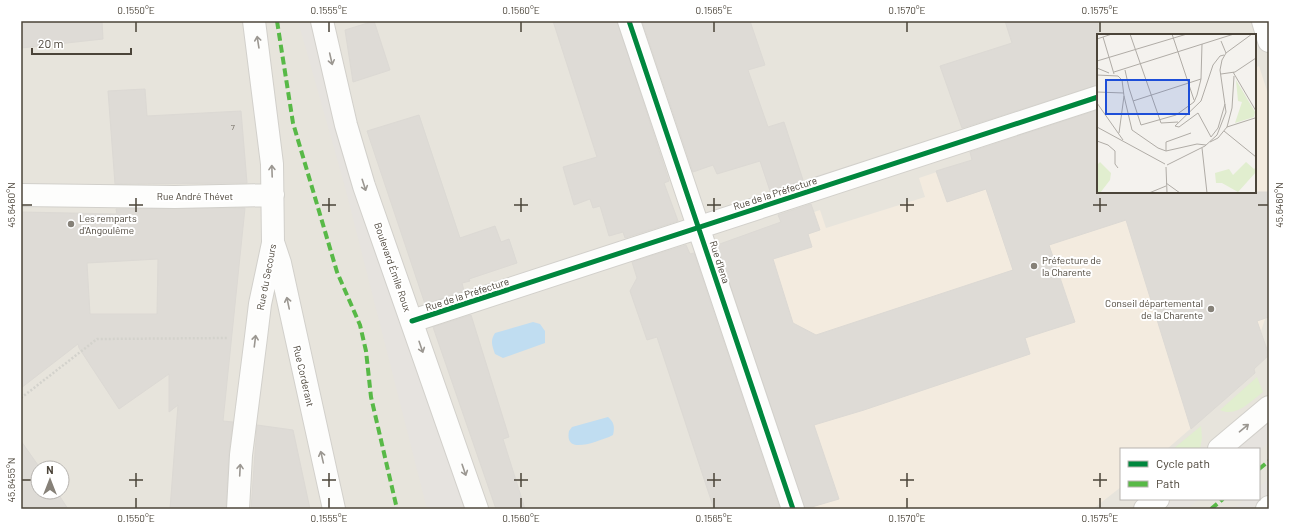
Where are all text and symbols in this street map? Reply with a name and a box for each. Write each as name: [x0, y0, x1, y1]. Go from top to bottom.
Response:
text: 0.1550°E: [117, 4, 155, 16]
text: 0.1555°E: [310, 4, 348, 16]
text: 0.1560°E: [502, 4, 540, 16]
text: 0.1565°E: [695, 4, 733, 16]
text: 0.1570°E: [888, 4, 926, 16]
text: 0.1575°E: [1082, 4, 1118, 16]
scale bar: [32, 30, 131, 56]
inset map: [1097, 34, 1256, 193]
one-way arrow: [254, 35, 262, 48]
text: 20 m: [38, 36, 64, 50]
one-way arrow: [327, 52, 335, 65]
house number: 7: [231, 122, 235, 132]
one-way arrow: [269, 165, 276, 178]
street label: Rue de la Préfecture: [732, 174, 818, 212]
one-way arrow: [361, 178, 368, 191]
text: 45.6460°N: [5, 182, 17, 228]
text: 45.6460°N: [1273, 182, 1285, 228]
street label: Rue André Thévet: [157, 190, 233, 202]
place label: Les remparts d'Angoulême: [79, 212, 137, 236]
marker: Les remparts d'Angoulême: [66, 219, 76, 229]
street label: Boulevard Émile Roux: [372, 221, 414, 313]
street label: Rue d'Iena: [707, 239, 733, 285]
street label: Rue du Secours: [254, 243, 278, 311]
place label: Préfecture de la Charente: [1042, 254, 1101, 278]
marker: Préfecture de la Charente: [1029, 261, 1039, 271]
street label: Rue de la Préfecture: [424, 275, 510, 313]
one-way arrow: [284, 297, 292, 310]
place label: Conseil départemental de la Charente: [1105, 297, 1203, 321]
marker: Conseil départemental de la Charente: [1206, 304, 1216, 314]
one-way arrow: [251, 335, 259, 348]
one-way arrow: [418, 340, 425, 353]
street label: Rue Corderant: [291, 344, 317, 408]
one-way arrow: [1239, 423, 1249, 432]
legend: [1120, 448, 1260, 500]
one-way arrow: [318, 451, 326, 464]
text: Cycle path: [1156, 456, 1210, 470]
text: 45.6455°N: [5, 458, 17, 502]
north arrow: [30, 460, 70, 500]
text: N: [46, 463, 54, 476]
one-way arrow: [461, 463, 468, 476]
one-way arrow: [236, 464, 243, 477]
text: Path: [1156, 476, 1180, 490]
text: 0.1550°E: [117, 512, 155, 524]
text: 0.1555°E: [310, 512, 348, 524]
text: 0.1560°E: [502, 512, 540, 524]
text: 0.1565°E: [695, 512, 733, 524]
text: 0.1570°E: [888, 512, 926, 524]
text: 0.1575°E: [1082, 512, 1118, 524]

